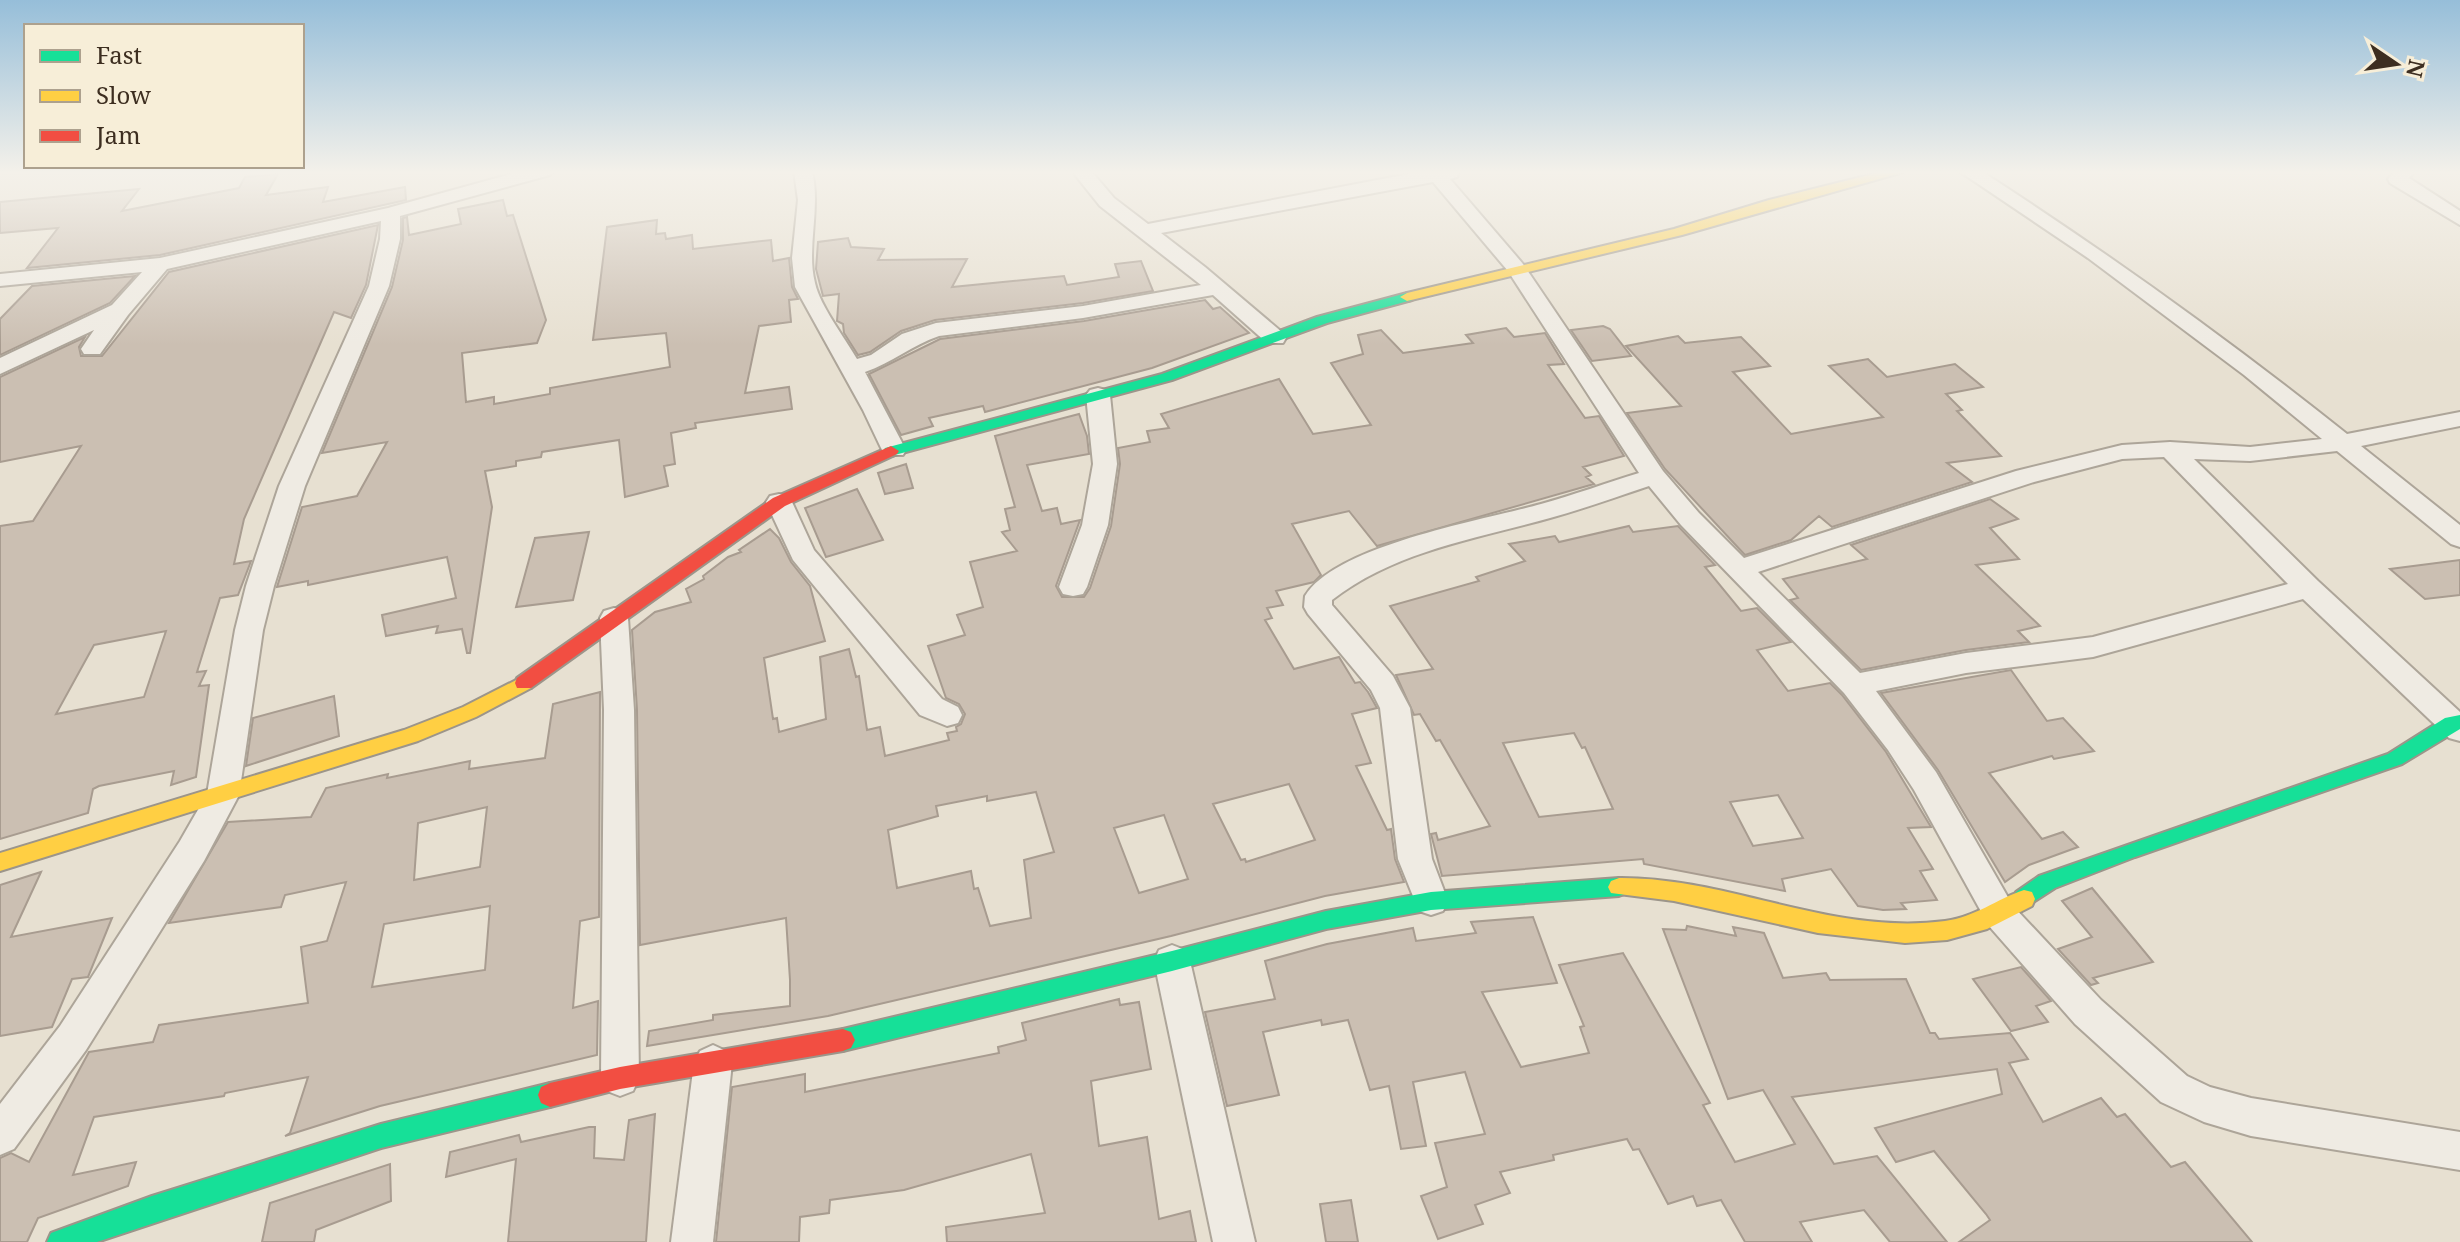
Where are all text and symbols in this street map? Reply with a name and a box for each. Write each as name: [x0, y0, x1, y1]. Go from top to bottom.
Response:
legend: [24, 24, 304, 168]
north arrow: [2356, 24, 2436, 104]
text: Fast: [96, 38, 142, 71]
text: N: [2400, 57, 2433, 81]
text: Slow: [96, 78, 151, 111]
text: Jam: [95, 118, 141, 151]

